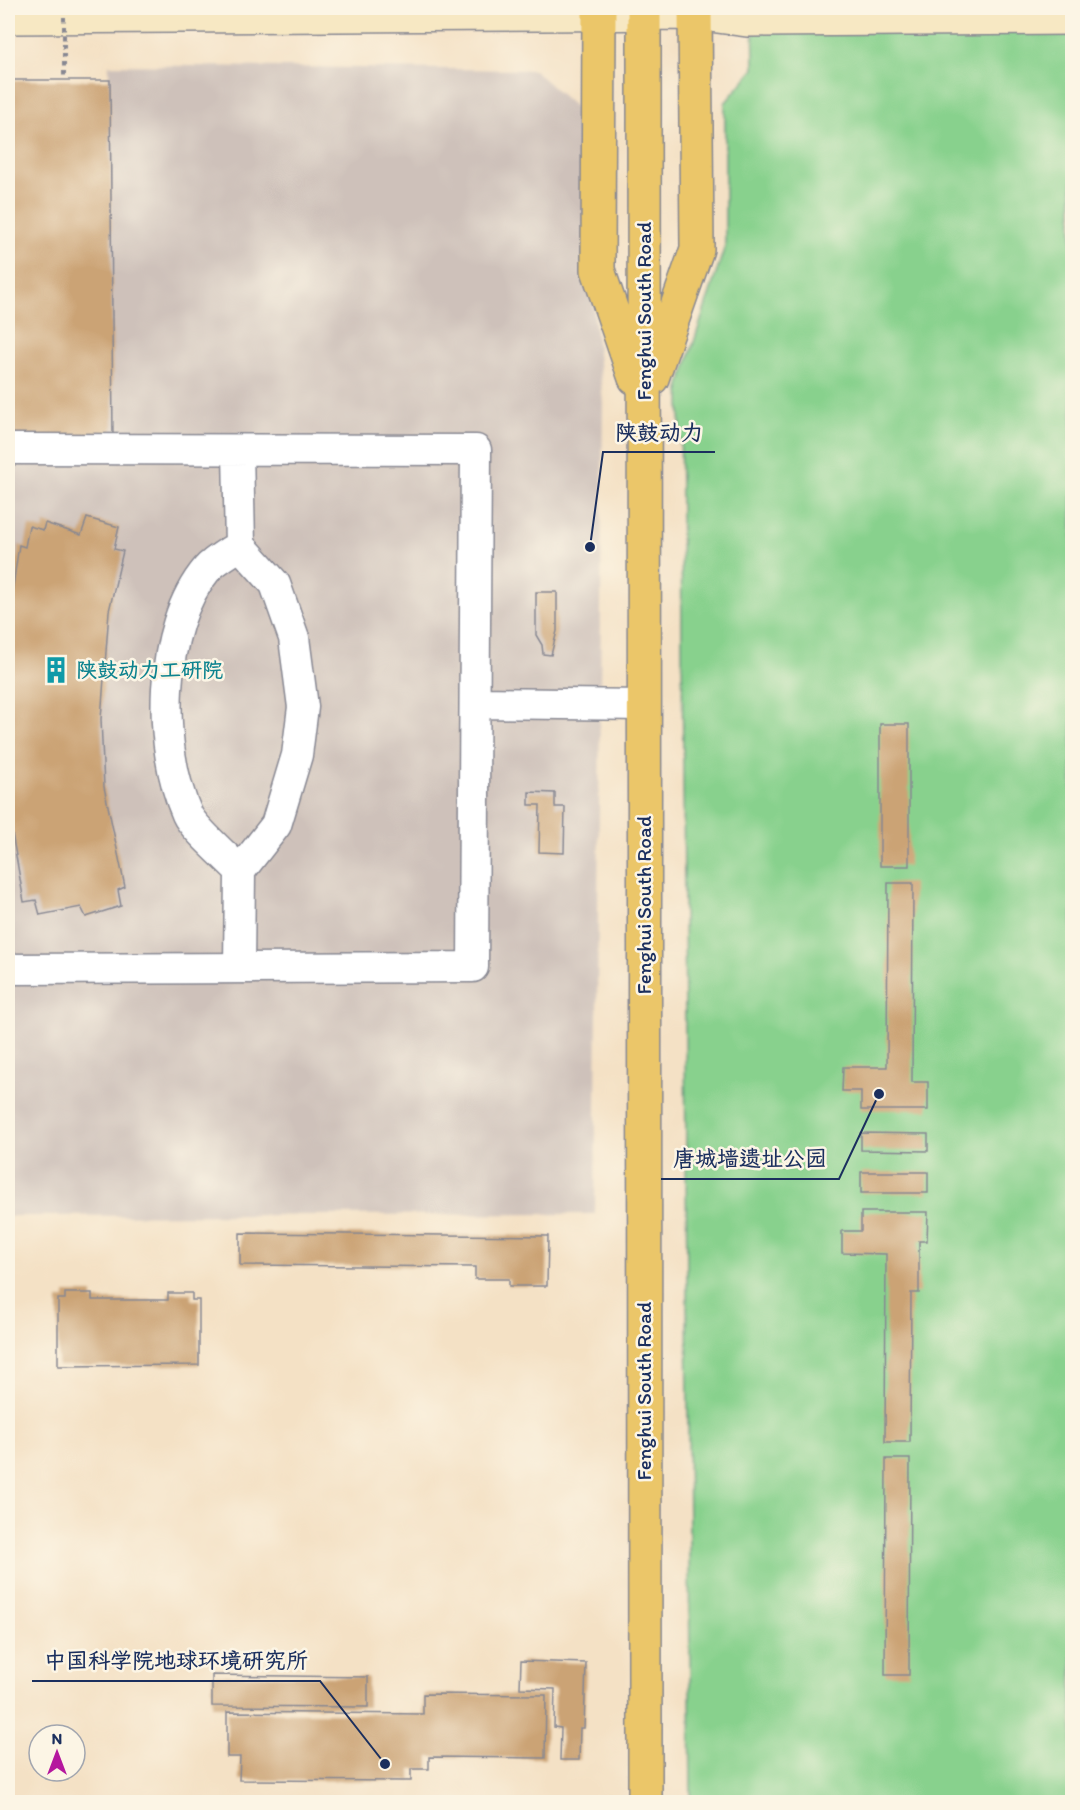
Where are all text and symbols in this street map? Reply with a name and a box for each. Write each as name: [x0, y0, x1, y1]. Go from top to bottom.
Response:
street label: Fenghui South Road: [631, 221, 656, 400]
callout: 陕鼓动力: [603, 412, 715, 452]
text: 陕鼓动力: [615, 419, 703, 446]
building icon: 陕鼓动力工研院: [41, 655, 71, 685]
place label: 陕鼓动力工研院: [76, 657, 223, 682]
street label: Fenghui South Road: [631, 815, 656, 994]
callout: 唐城墙遗址公园: [661, 1139, 839, 1179]
text: 唐城墙遗址公园: [673, 1145, 827, 1172]
street label: Fenghui South Road: [631, 1301, 656, 1480]
callout: 中国科学院地球环境研究所: [32, 1641, 320, 1681]
text: 中国科学院地球环境研究所: [44, 1647, 308, 1674]
north arrow: [27, 1723, 87, 1783]
text: N: [52, 1729, 62, 1748]

